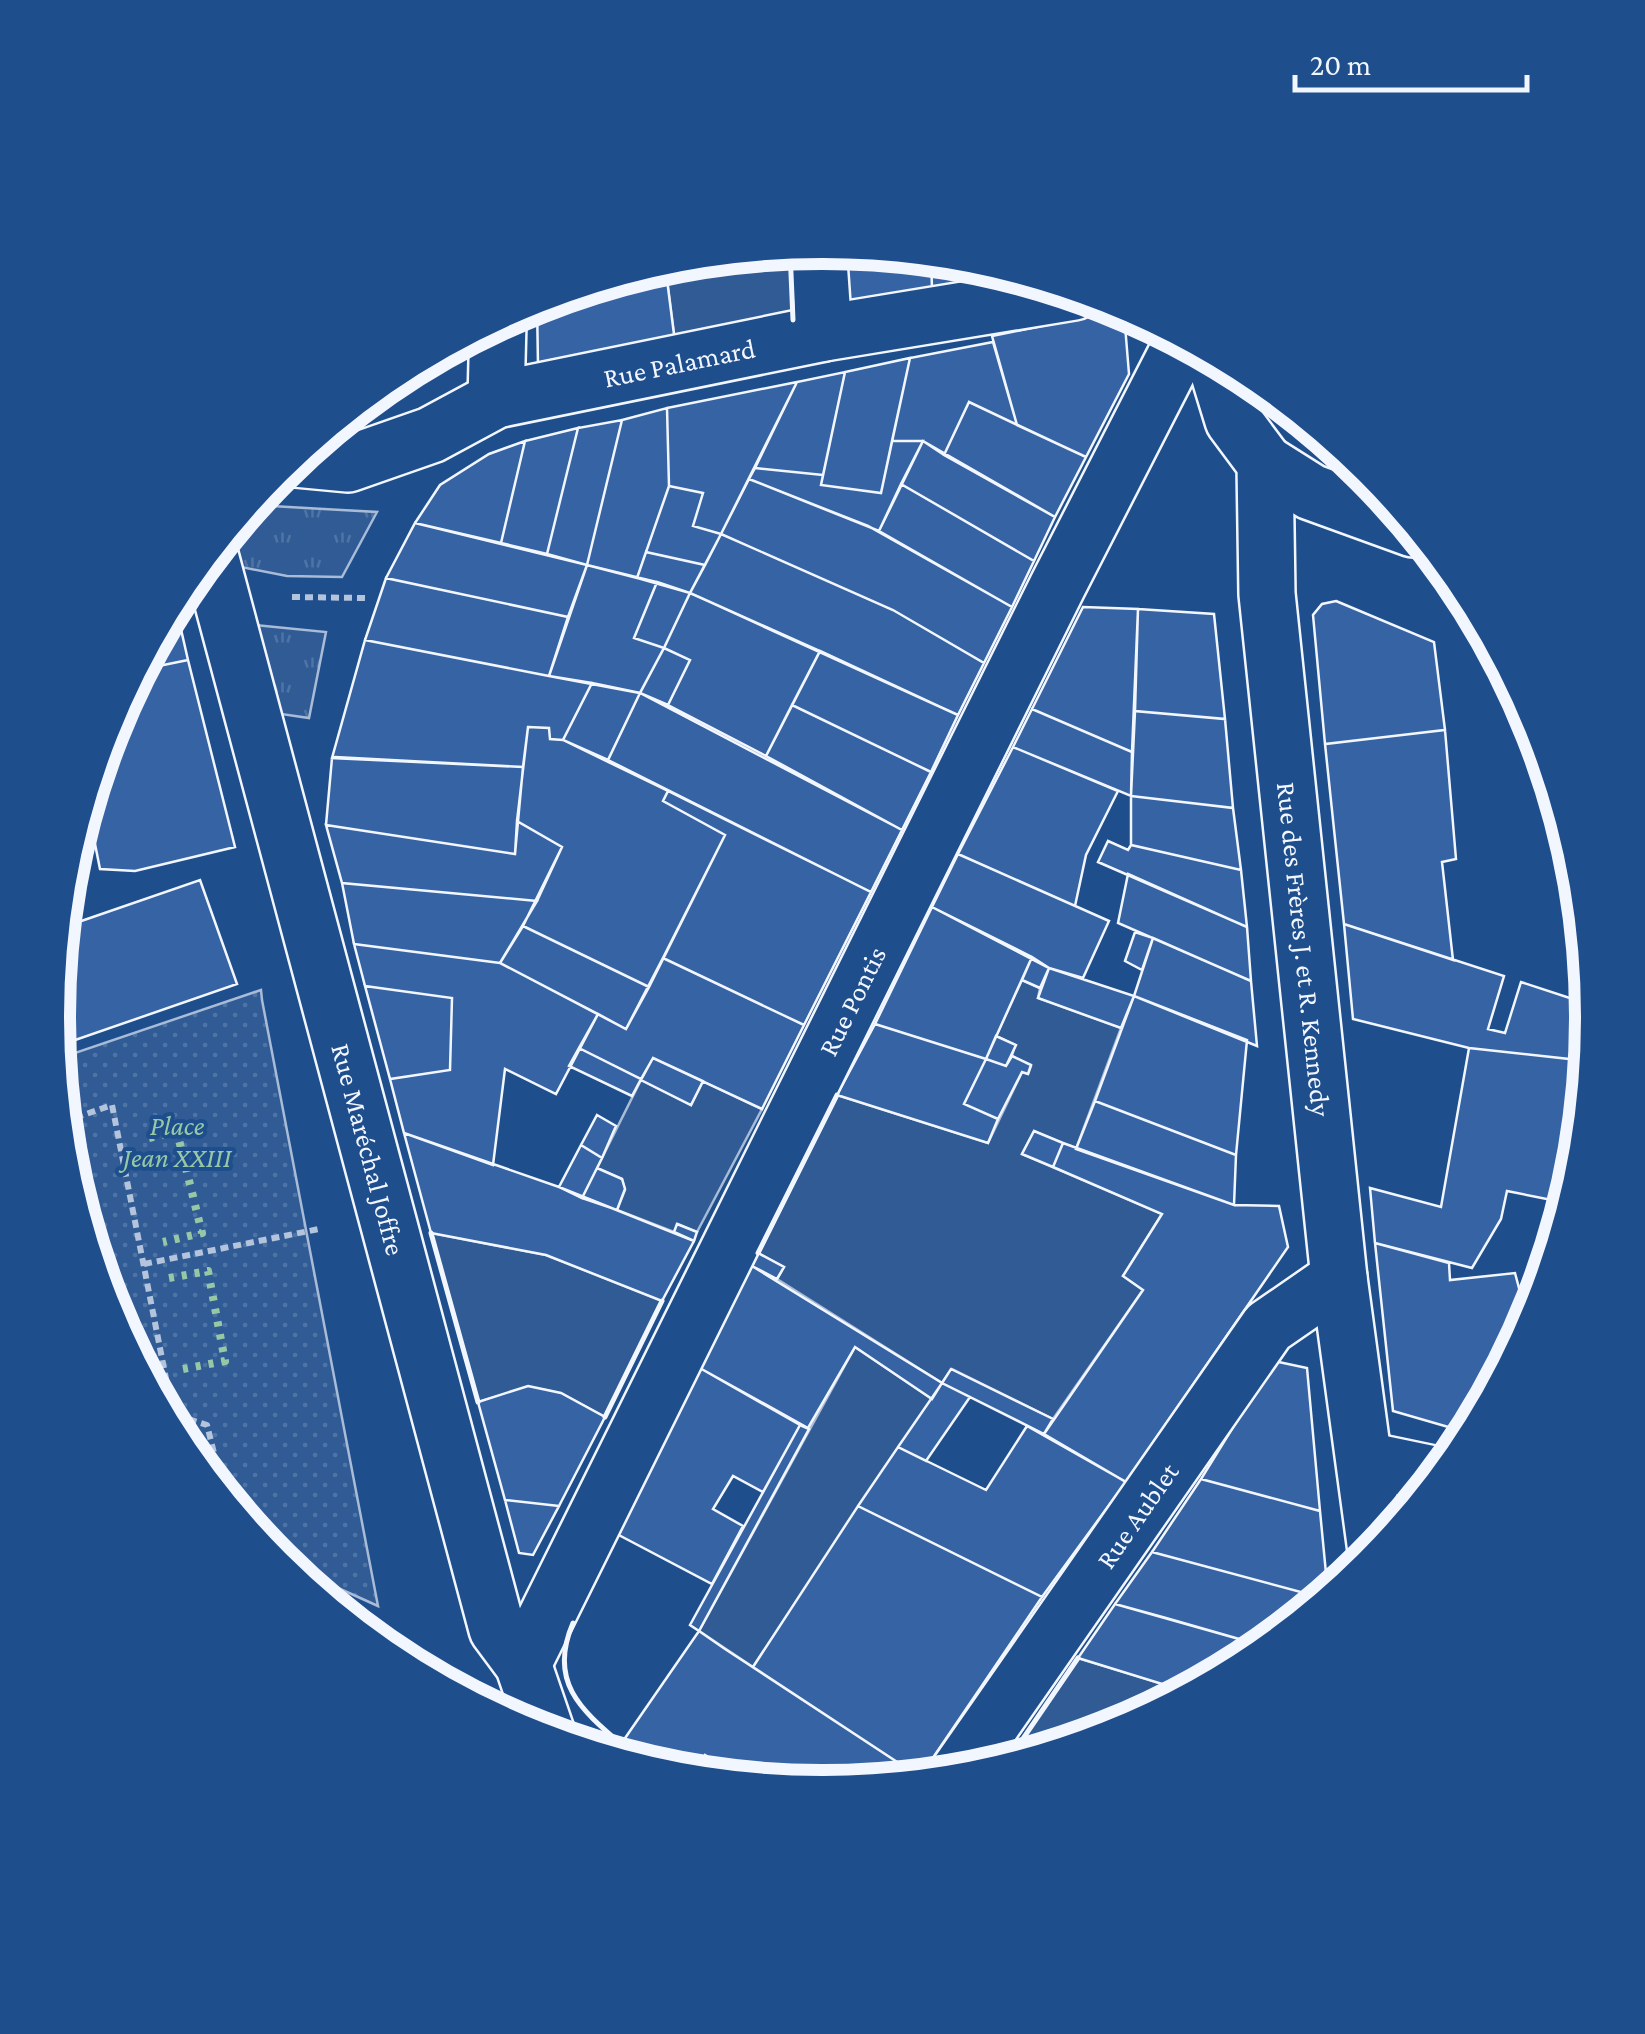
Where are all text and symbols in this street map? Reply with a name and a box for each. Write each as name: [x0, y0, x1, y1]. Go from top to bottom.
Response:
scale bar: [1295, 30, 1528, 92]
text: 20 m: [1310, 48, 1371, 81]
street label: Rue Palamard: [601, 332, 758, 394]
street label: Rue des Frères J. et R. Kennedy: [1271, 780, 1337, 1119]
street label: Rue Pontis: [812, 942, 892, 1061]
street label: Rue Maréchal Joffre: [325, 1040, 411, 1259]
park label: Place Jean XXIII: [118, 1110, 233, 1173]
street label: Rue Aublet: [1090, 1456, 1185, 1574]

